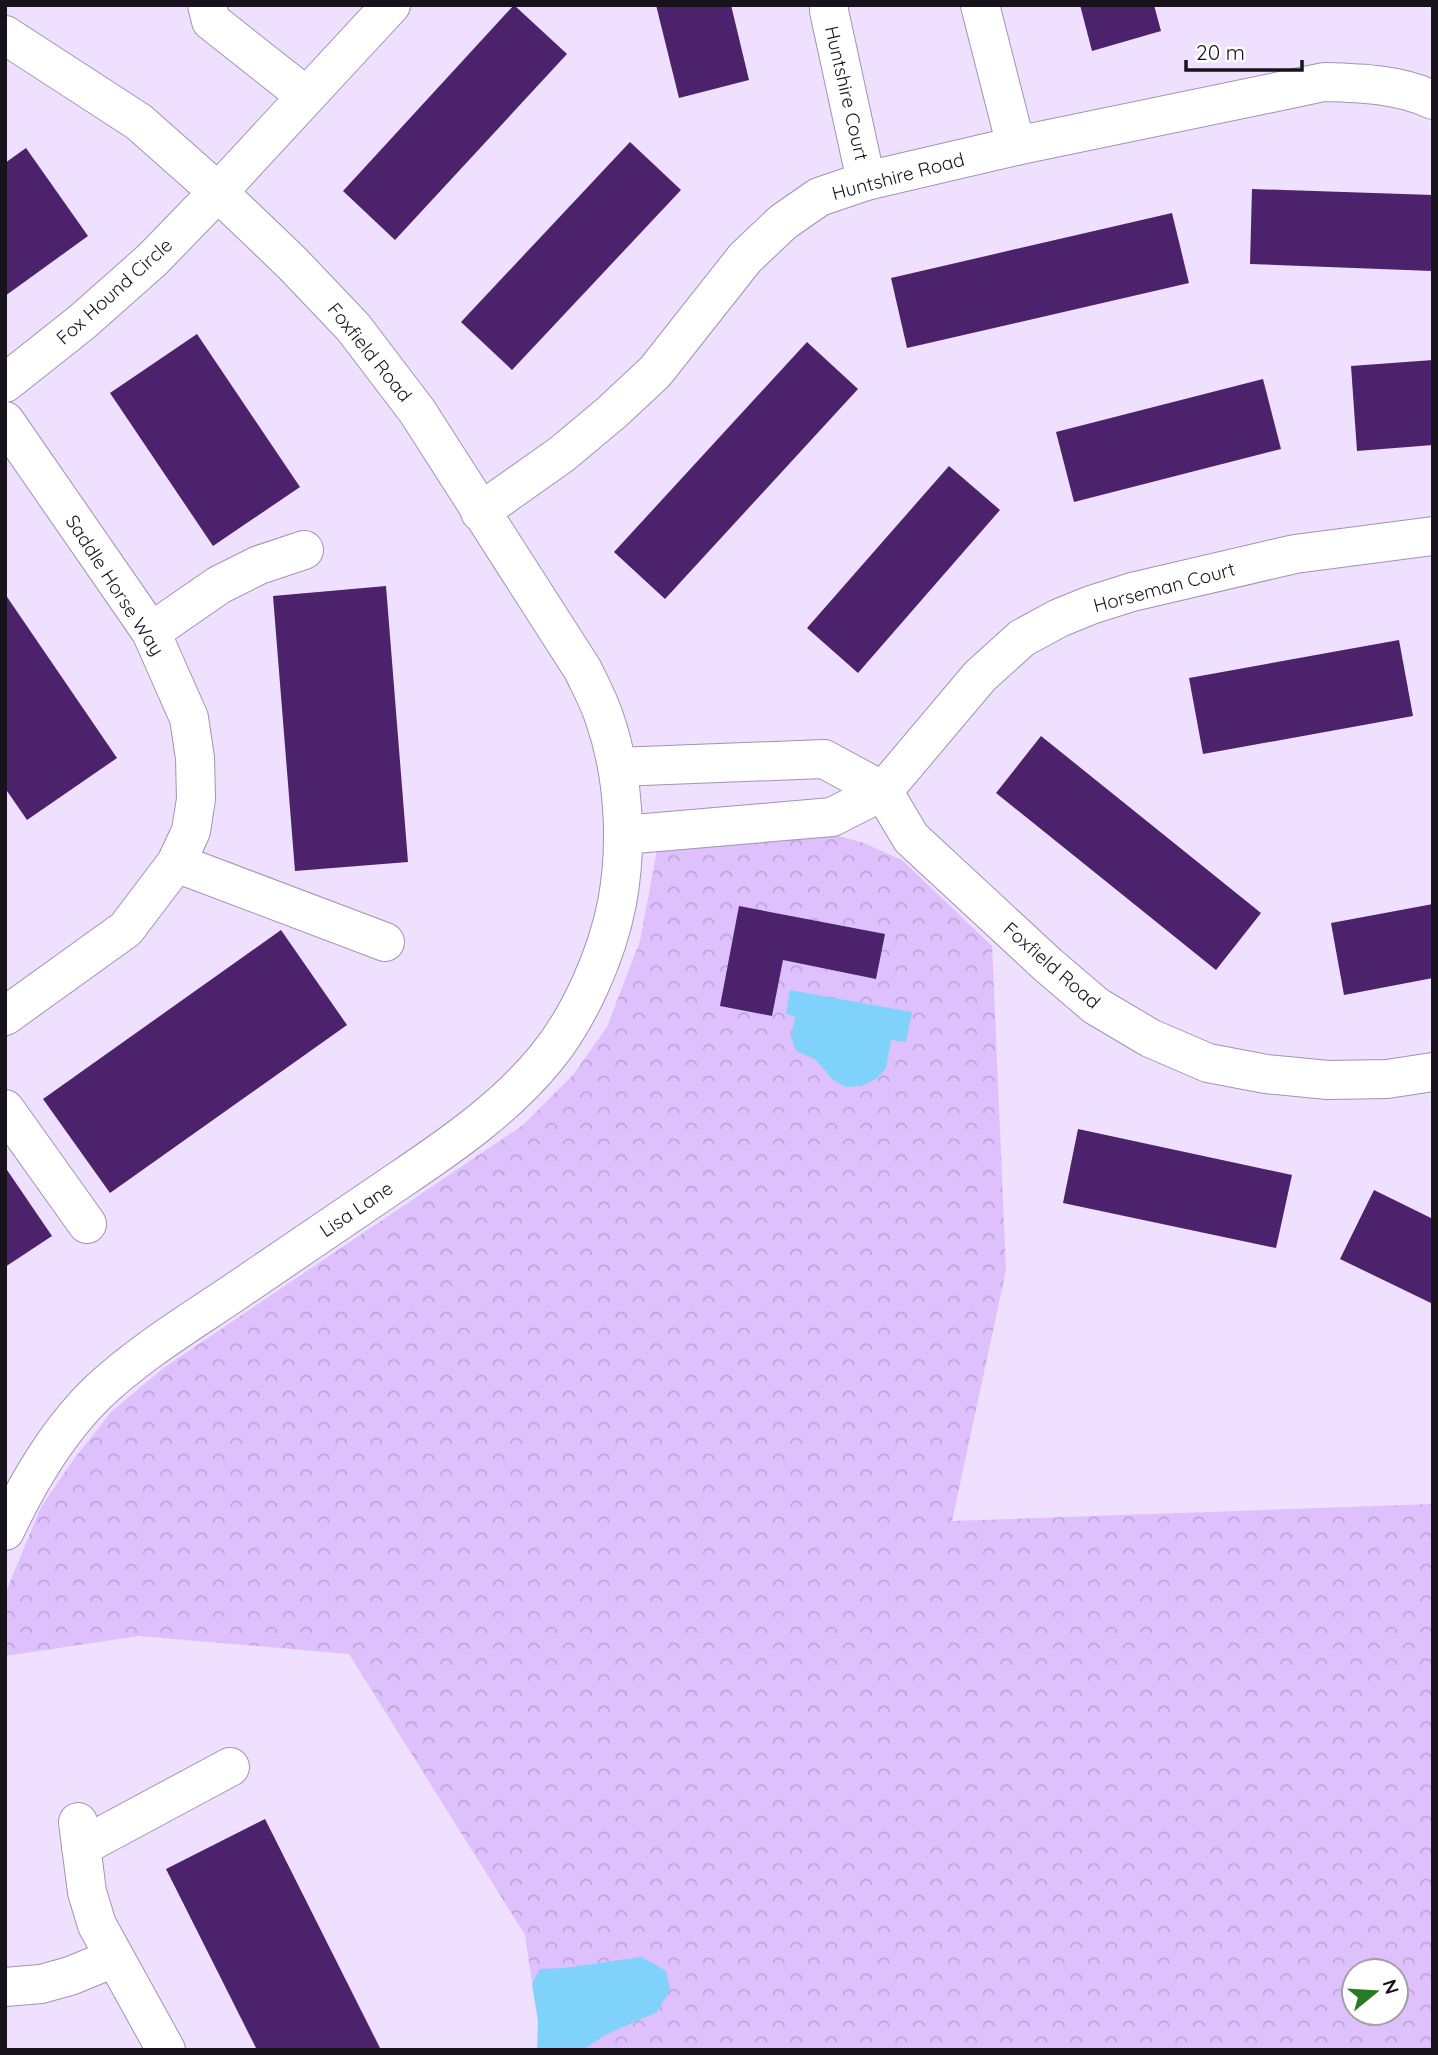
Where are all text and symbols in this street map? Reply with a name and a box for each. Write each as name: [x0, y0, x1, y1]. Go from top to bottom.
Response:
street label: Huntshire Court: [820, 23, 874, 163]
scale bar: [1186, 28, 1302, 72]
text: 20 m: [1196, 39, 1245, 65]
street label: Huntshire Road: [829, 147, 967, 205]
street label: Fox Hound Circle: [51, 233, 177, 349]
street label: Foxfield Road: [323, 298, 417, 406]
street label: Saddle Horse Way: [61, 510, 169, 660]
street label: Horseman Court: [1091, 557, 1237, 617]
street label: Foxfield Road: [999, 916, 1105, 1014]
street label: Lisa Lane: [315, 1176, 397, 1242]
north arrow: [1340, 1957, 1410, 2027]
text: N: [1378, 1976, 1405, 1997]

